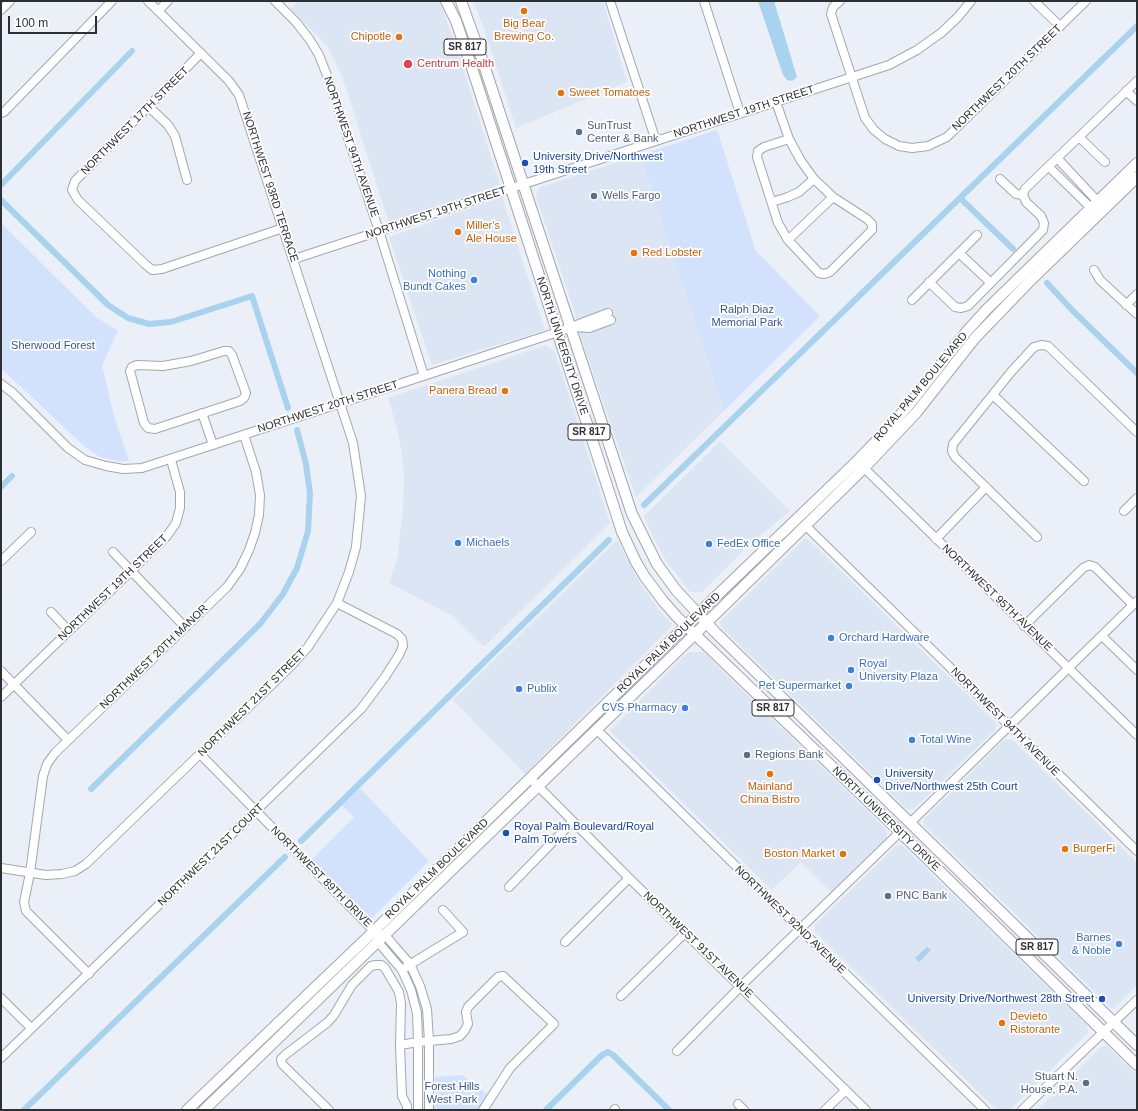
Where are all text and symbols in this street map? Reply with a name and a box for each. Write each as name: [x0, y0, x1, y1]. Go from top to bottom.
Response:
marker: Big Bear Brewing Co.: [519, 6, 529, 16]
scale bar: [10, 8, 99, 34]
text: 100 m: [15, 16, 48, 30]
place label: Big Bear Brewing Co.: [494, 17, 554, 43]
street label: NORTHWEST 20TH STREET: [950, 22, 1064, 134]
place label: Chipotle: [351, 30, 391, 44]
marker: Chipotle: [394, 32, 404, 42]
road number: SR 817: [444, 39, 486, 55]
place label: Centrum Health: [417, 57, 494, 71]
marker: Centrum Health: [402, 58, 414, 70]
street label: NORTHWEST 17TH STREET: [78, 64, 192, 178]
street label: NORTHWEST 94TH AVENUE: [321, 75, 381, 219]
street label: NORTHWEST 19TH STREET: [672, 83, 816, 141]
place label: Sweet Tomatoes: [569, 86, 650, 100]
marker: Sweet Tomatoes: [556, 88, 566, 98]
street label: NORTHWEST 93RD TERRACE: [239, 110, 301, 264]
place label: SunTrust Center & Bank: [587, 119, 659, 145]
marker: SunTrust Center & Bank: [574, 127, 584, 137]
place label: University Drive/Northwest 19th Street: [533, 150, 663, 176]
marker: University Drive/Northwest 19th Street: [520, 158, 530, 168]
street label: NORTHWEST 19TH STREET: [364, 184, 508, 242]
place label: Wells Fargo: [602, 189, 660, 203]
marker: Wells Fargo: [589, 191, 599, 201]
place label: Miller's Ale House: [466, 219, 517, 245]
marker: Miller's Ale House: [453, 227, 463, 237]
place label: Red Lobster: [642, 246, 702, 260]
marker: Red Lobster: [629, 248, 639, 258]
place label: Nothing Bundt Cakes: [403, 267, 466, 293]
marker: Nothing Bundt Cakes: [469, 275, 479, 285]
street label: NORTH UNIVERSITY DRIVE: [533, 275, 591, 417]
park label: Ralph Diaz Memorial Park: [712, 303, 782, 329]
street label: ROYAL PALM BOULEVARD: [871, 330, 971, 444]
park label: Sherwood Forest: [11, 339, 95, 353]
street label: NORTHWEST 20TH STREET: [256, 378, 400, 436]
place label: Panera Bread: [429, 384, 497, 398]
marker: Panera Bread: [500, 386, 510, 396]
road number: SR 817: [568, 424, 610, 440]
street label: NORTHWEST 19TH STREET: [56, 532, 170, 644]
place label: Michaels: [466, 536, 509, 550]
place label: FedEx Office: [717, 537, 780, 551]
marker: Michaels: [453, 538, 463, 548]
marker: FedEx Office: [704, 539, 714, 549]
street label: NORTHWEST 95TH AVENUE: [939, 542, 1055, 654]
street label: ROYAL PALM BOULEVARD: [615, 590, 723, 696]
street label: NORTHWEST 20TH MANOR: [97, 602, 211, 712]
place label: Orchard Hardware: [839, 631, 929, 645]
marker: Orchard Hardware: [826, 633, 836, 643]
street label: NORTHWEST 21ST STREET: [196, 647, 308, 759]
place label: Royal University Plaza: [859, 657, 938, 683]
marker: Royal University Plaza: [846, 665, 856, 675]
street label: NORTHWEST 94TH AVENUE: [948, 665, 1062, 779]
place label: Pet Supermarket: [758, 679, 841, 693]
marker: Pet Supermarket: [844, 681, 854, 691]
place label: Publix: [527, 682, 557, 696]
marker: Publix: [514, 684, 524, 694]
road number: SR 817: [752, 700, 794, 716]
place label: CVS Pharmacy: [602, 701, 677, 715]
marker: CVS Pharmacy: [680, 703, 690, 713]
place label: Total Wine: [920, 733, 971, 747]
marker: Total Wine: [907, 735, 917, 745]
place label: Regions Bank: [755, 748, 823, 762]
marker: Regions Bank: [742, 750, 752, 760]
street label: NORTH UNIVERSITY DRIVE: [829, 764, 943, 874]
place label: University Drive/Northwest 25th Court: [885, 767, 1018, 793]
marker: Mainland China Bistro: [765, 769, 775, 779]
marker: University Drive/Northwest 25th Court: [872, 775, 882, 785]
place label: Mainland China Bistro: [740, 780, 800, 806]
street label: NORTHWEST 21ST COURT: [155, 801, 267, 909]
street label: ROYAL PALM BOULEVARD: [383, 816, 491, 922]
place label: Royal Palm Boulevard/Royal Palm Towers: [514, 820, 654, 846]
street label: NORTHWEST 89TH DRIVE: [268, 824, 374, 930]
marker: Royal Palm Boulevard/Royal Palm Towers: [501, 828, 511, 838]
place label: BurgerFi: [1073, 842, 1115, 856]
marker: BurgerFi: [1060, 844, 1070, 854]
place label: Boston Market: [764, 847, 835, 861]
marker: Boston Market: [838, 849, 848, 859]
street label: NORTHWEST 92ND AVENUE: [732, 863, 848, 977]
street label: NORTHWEST 91ST AVENUE: [640, 889, 756, 1001]
place label: PNC Bank: [896, 889, 947, 903]
marker: PNC Bank: [883, 891, 893, 901]
place label: Barnes & Noble: [1072, 931, 1111, 957]
road number: SR 817: [1016, 939, 1058, 955]
marker: Barnes & Noble: [1114, 939, 1124, 949]
place label: University Drive/Northwest 28th Street: [908, 992, 1094, 1006]
marker: University Drive/Northwest 28th Street: [1097, 994, 1107, 1004]
place label: Devieto Ristorante: [1010, 1010, 1060, 1036]
marker: Devieto Ristorante: [997, 1018, 1007, 1028]
place label: Stuart N. House, P.A.: [1021, 1070, 1078, 1096]
marker: Stuart N. House, P.A.: [1081, 1078, 1091, 1088]
park label: Forest Hills West Park: [424, 1080, 480, 1106]

